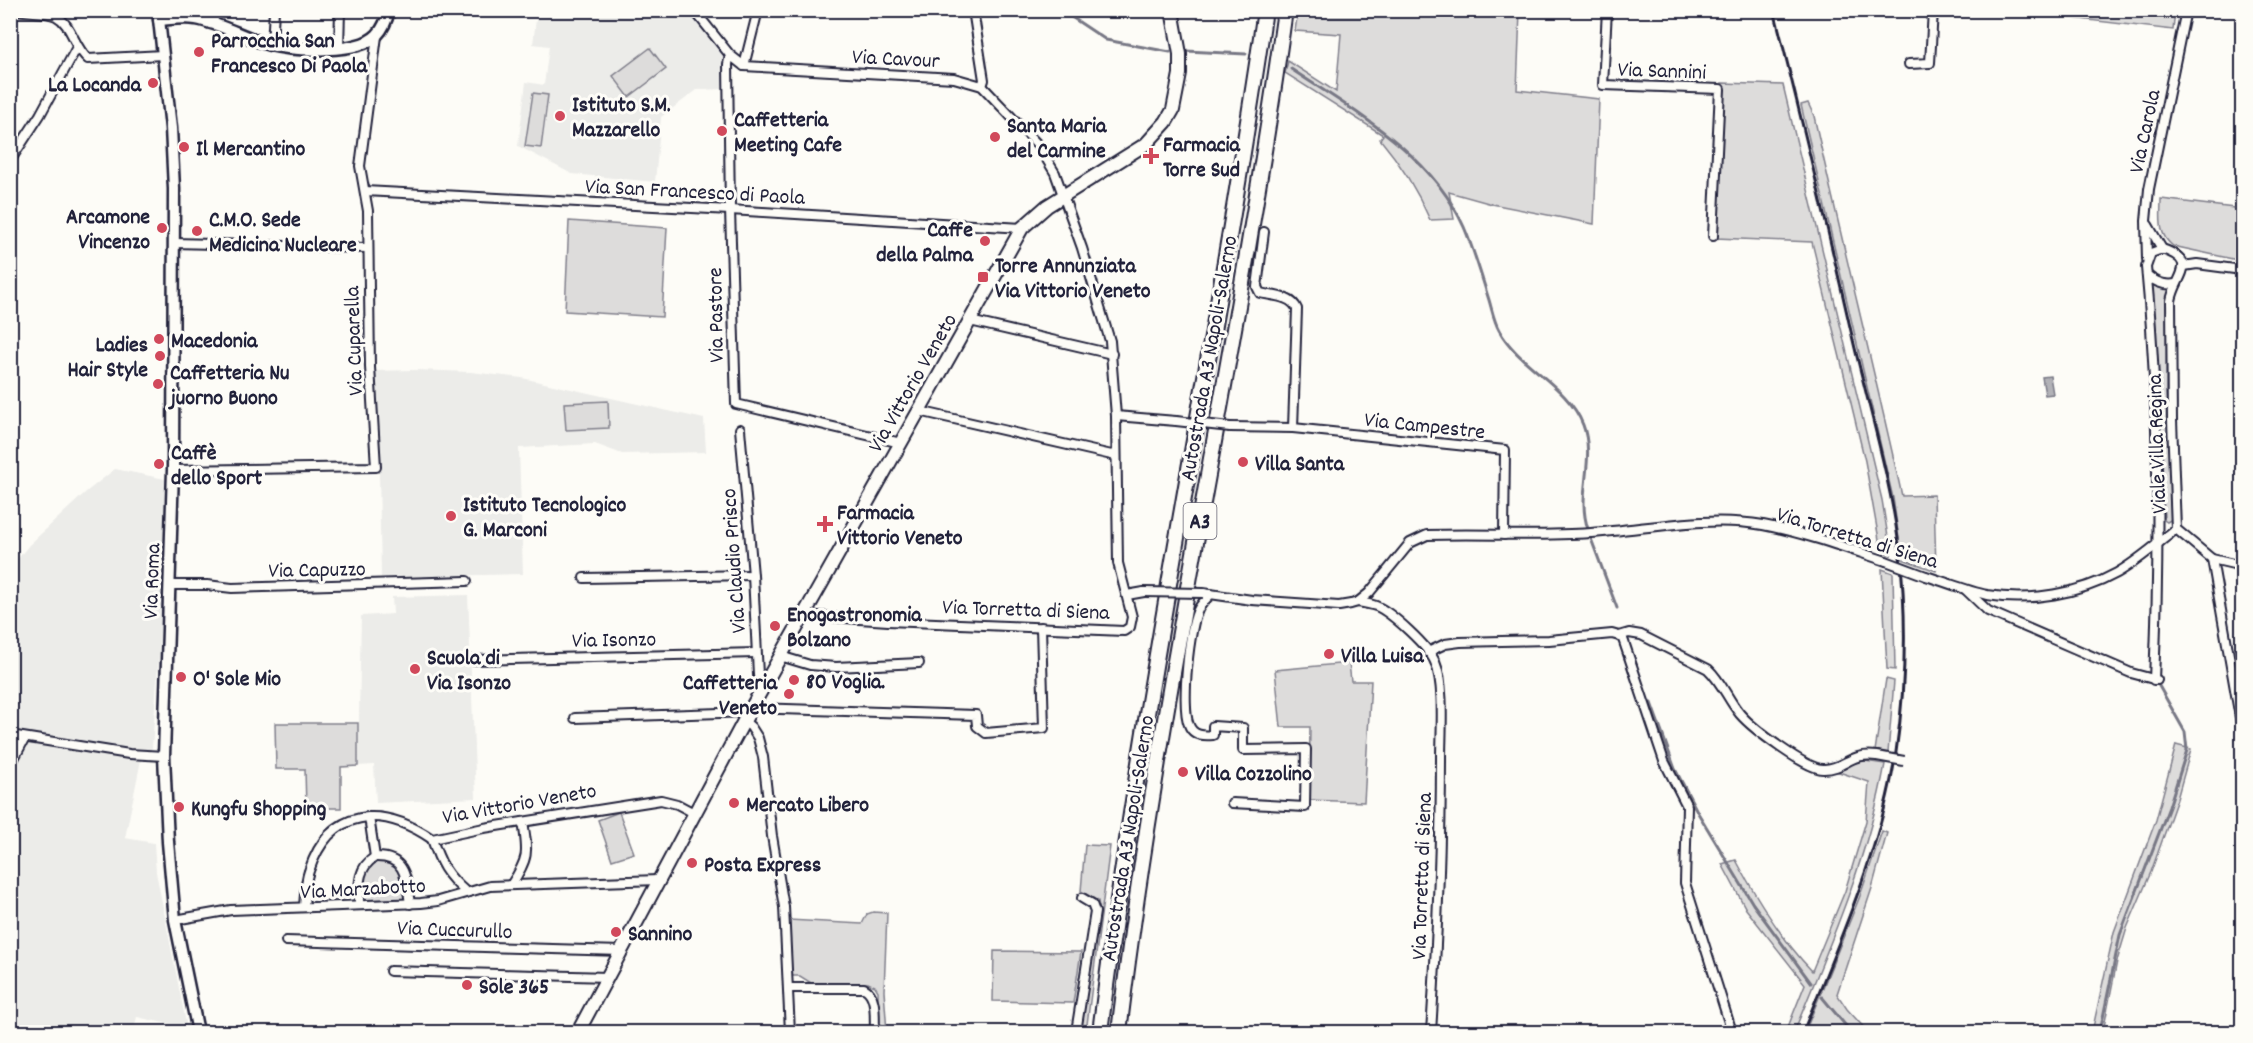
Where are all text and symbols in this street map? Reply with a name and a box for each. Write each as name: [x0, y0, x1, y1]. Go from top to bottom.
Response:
place label: Parrocchia San Francesco Di Paola: [211, 27, 368, 83]
street label: Via Cavour: [851, 43, 941, 78]
marker: Parrocchia San Francesco Di Paola: [192, 45, 206, 59]
street label: Via Sannini: [1617, 55, 1707, 90]
place label: La Locanda: [48, 71, 142, 102]
marker: La Locanda: [146, 76, 160, 90]
street label: Via Carola: [2122, 86, 2171, 176]
place label: Istituto S.M. Mazzarello: [572, 91, 671, 147]
place label: Caffetteria Meeting Cafe: [734, 106, 842, 162]
marker: Istituto S.M. Mazzarello: [553, 109, 567, 123]
place label: Santa Maria del Carmine: [1007, 112, 1107, 168]
marker: Caffetteria Meeting Cafe: [715, 124, 729, 138]
marker: Santa Maria del Carmine: [988, 130, 1002, 144]
place label: Farmacia Torre Sud: [1163, 131, 1241, 187]
place label: Il Mercantino: [196, 135, 305, 166]
marker: Il Mercantino: [177, 140, 191, 154]
marker: Farmacia Torre Sud: [1144, 149, 1158, 163]
street label: Via San Francesco di Paola: [584, 172, 806, 215]
place label: Arcamone Vincenzo: [66, 203, 150, 259]
place label: C.M.O. Sede Medicina Nucleare: [209, 206, 357, 262]
place label: Caffe della Palma: [876, 216, 974, 272]
marker: Arcamone Vincenzo: [155, 221, 169, 235]
marker: C.M.O. Sede Medicina Nucleare: [190, 224, 204, 238]
street label: Autostrada A3 Napoli-Salerno: [1174, 233, 1247, 484]
marker: Caffe della Palma: [978, 234, 992, 248]
place label: Torre Annunziata Via Vittorio Veneto: [995, 252, 1151, 308]
street label: Via Pastore: [701, 267, 734, 363]
marker: Torre Annunziata Via Vittorio Veneto: [976, 270, 990, 284]
street label: Via Cuparella: [338, 285, 373, 396]
street label: Via Vittorio Veneto: [862, 309, 966, 459]
place label: Macedonia: [171, 327, 258, 358]
place label: Ladies Hair Style: [68, 331, 148, 387]
marker: Macedonia: [152, 332, 166, 346]
marker: Ladies Hair Style: [153, 349, 167, 363]
place label: Caffetteria Nu juorno Buono: [168, 359, 290, 415]
street label: Viale Villa Regina: [2141, 373, 2176, 514]
marker: Caffetteria Nu juorno Buono: [151, 377, 165, 391]
street label: Via Campestre: [1363, 406, 1487, 449]
place label: Caffè dello Sport: [171, 439, 263, 495]
place label: Villa Santa: [1255, 450, 1345, 481]
marker: Villa Santa: [1236, 455, 1250, 469]
marker: Caffè dello Sport: [152, 457, 166, 471]
street label: Via Claudio Prisco: [715, 487, 756, 634]
place label: Istituto Tecnologico G. Marconi: [463, 491, 627, 547]
place label: Farmacia Vittorio Veneto: [837, 499, 963, 555]
street label: Via Torretta di Siena: [1772, 500, 1942, 579]
road number: A3: [1184, 503, 1216, 539]
marker: Istituto Tecnologico G. Marconi: [444, 509, 458, 523]
marker: Farmacia Vittorio Veneto: [818, 517, 832, 531]
street label: Via Roma: [137, 542, 170, 620]
street label: Via Capuzzo: [268, 555, 366, 588]
street label: Via Torretta di Siena: [942, 593, 1111, 630]
place label: Enogastronomia Bolzano: [787, 601, 922, 657]
marker: Enogastronomia Bolzano: [768, 619, 782, 633]
street label: Via Isonzo: [572, 625, 656, 658]
place label: Villa Luisa: [1341, 642, 1424, 673]
place label: Scuola di Via Isonzo: [427, 644, 511, 700]
marker: Villa Luisa: [1322, 647, 1336, 661]
marker: Scuola di Via Isonzo: [408, 662, 422, 676]
place label: O' Sole Mio: [193, 665, 281, 696]
place label: 80 Voglia.: [806, 668, 885, 699]
place label: Caffetteria Veneto: [683, 669, 778, 725]
marker: O' Sole Mio: [174, 670, 188, 684]
marker: 80 Voglia.: [787, 673, 801, 687]
marker: Caffetteria Veneto: [782, 687, 796, 701]
street label: Autostrada A3 Napoli-Salerno: [1095, 713, 1164, 964]
place label: Villa Cozzolino: [1195, 760, 1312, 791]
marker: Villa Cozzolino: [1176, 765, 1190, 779]
street label: Via Vittorio Veneto: [440, 777, 599, 834]
place label: Mercato Libero: [746, 791, 869, 822]
street label: Via Torretta di Siena: [1405, 791, 1442, 960]
place label: Kungfu Shopping: [191, 795, 327, 826]
marker: Mercato Libero: [727, 796, 741, 810]
marker: Kungfu Shopping: [172, 800, 186, 814]
place label: Posta Express: [704, 851, 821, 882]
marker: Posta Express: [685, 856, 699, 870]
street label: Via Marzabotto: [300, 872, 427, 909]
street label: Via Cuccurullo: [397, 914, 513, 949]
place label: Sannino: [628, 920, 693, 951]
marker: Sannino: [609, 925, 623, 939]
place label: Sole 365: [479, 973, 549, 1004]
marker: Sole 365: [460, 978, 474, 992]

